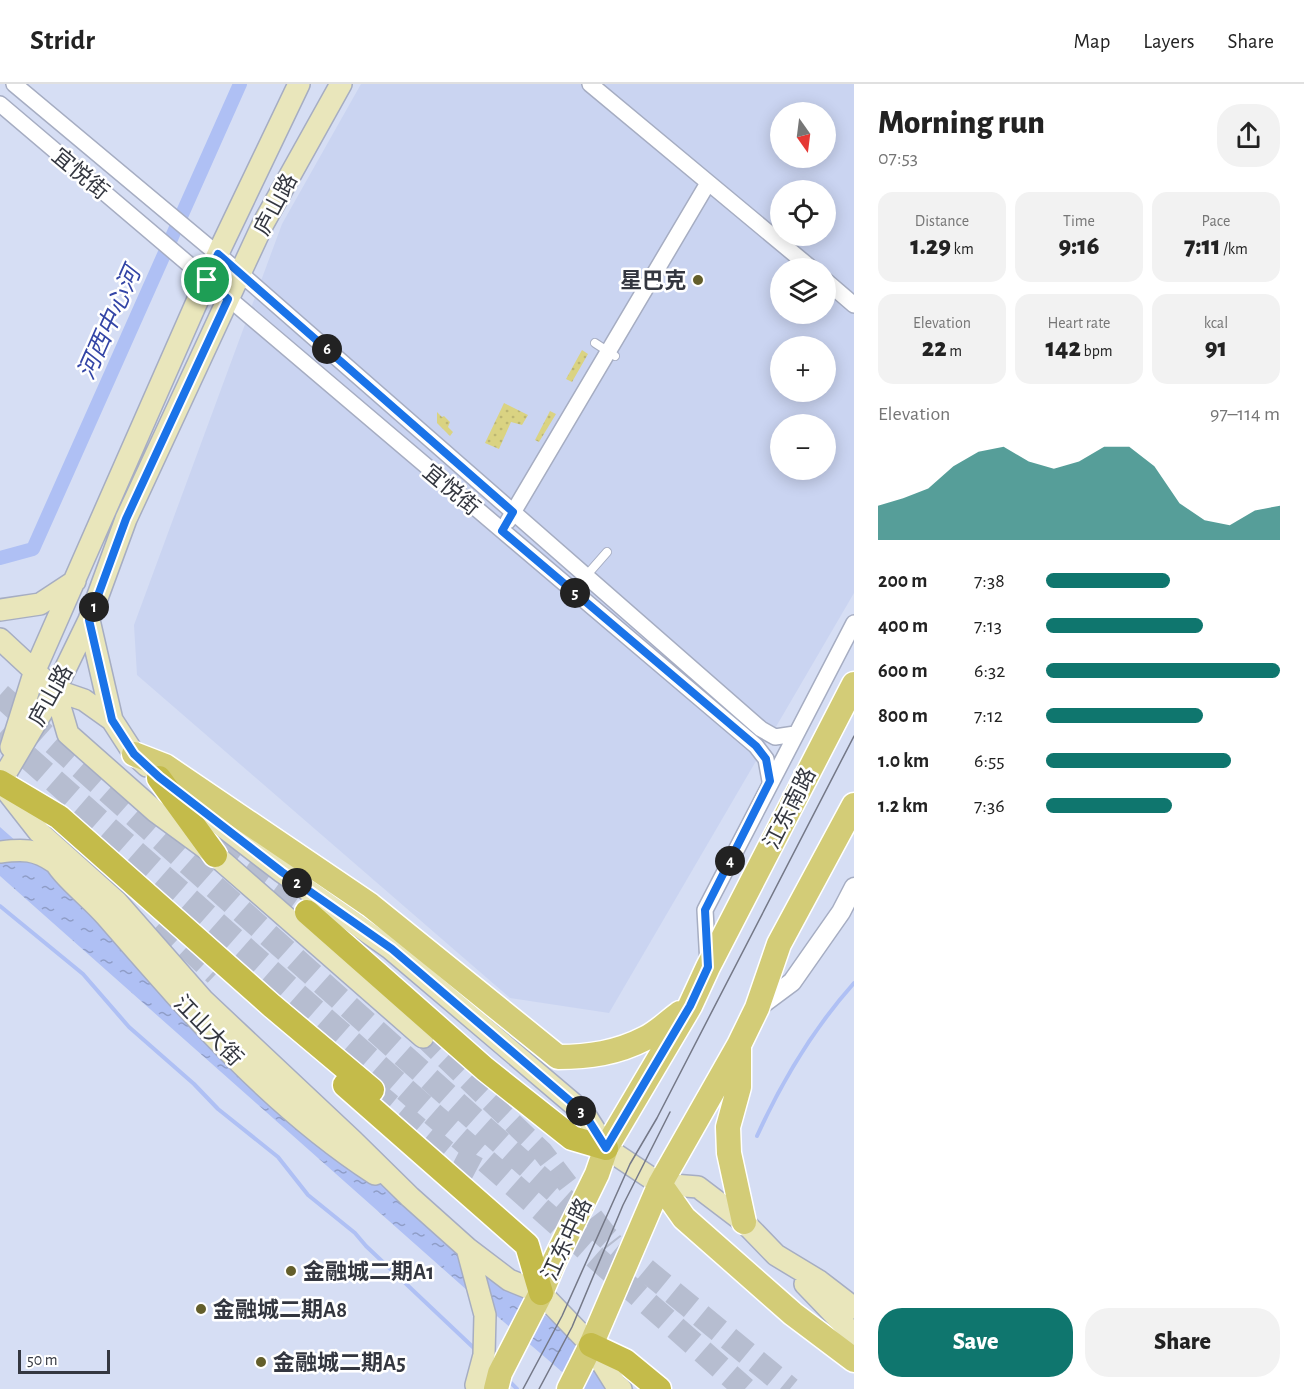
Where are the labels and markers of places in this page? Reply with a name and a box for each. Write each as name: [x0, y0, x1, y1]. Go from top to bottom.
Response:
pin: [181, 254, 232, 305]
place label: 星巴克: [620, 269, 686, 292]
marker: 星巴克: [691, 273, 705, 287]
pin: 6: [312, 334, 342, 364]
pin: 5: [560, 578, 590, 608]
pin: 1: [79, 592, 109, 622]
pin: 4: [715, 846, 745, 876]
pin: 2: [282, 868, 312, 898]
pin: 3: [566, 1096, 596, 1126]
place label: 金融城二期A1: [303, 1260, 434, 1283]
marker: 金融城二期A1: [284, 1264, 298, 1278]
place label: 金融城二期A8: [213, 1298, 347, 1321]
marker: 金融城二期A8: [194, 1302, 208, 1316]
place label: 金融城二期A5: [273, 1351, 406, 1374]
marker: 金融城二期A5: [254, 1355, 268, 1369]

